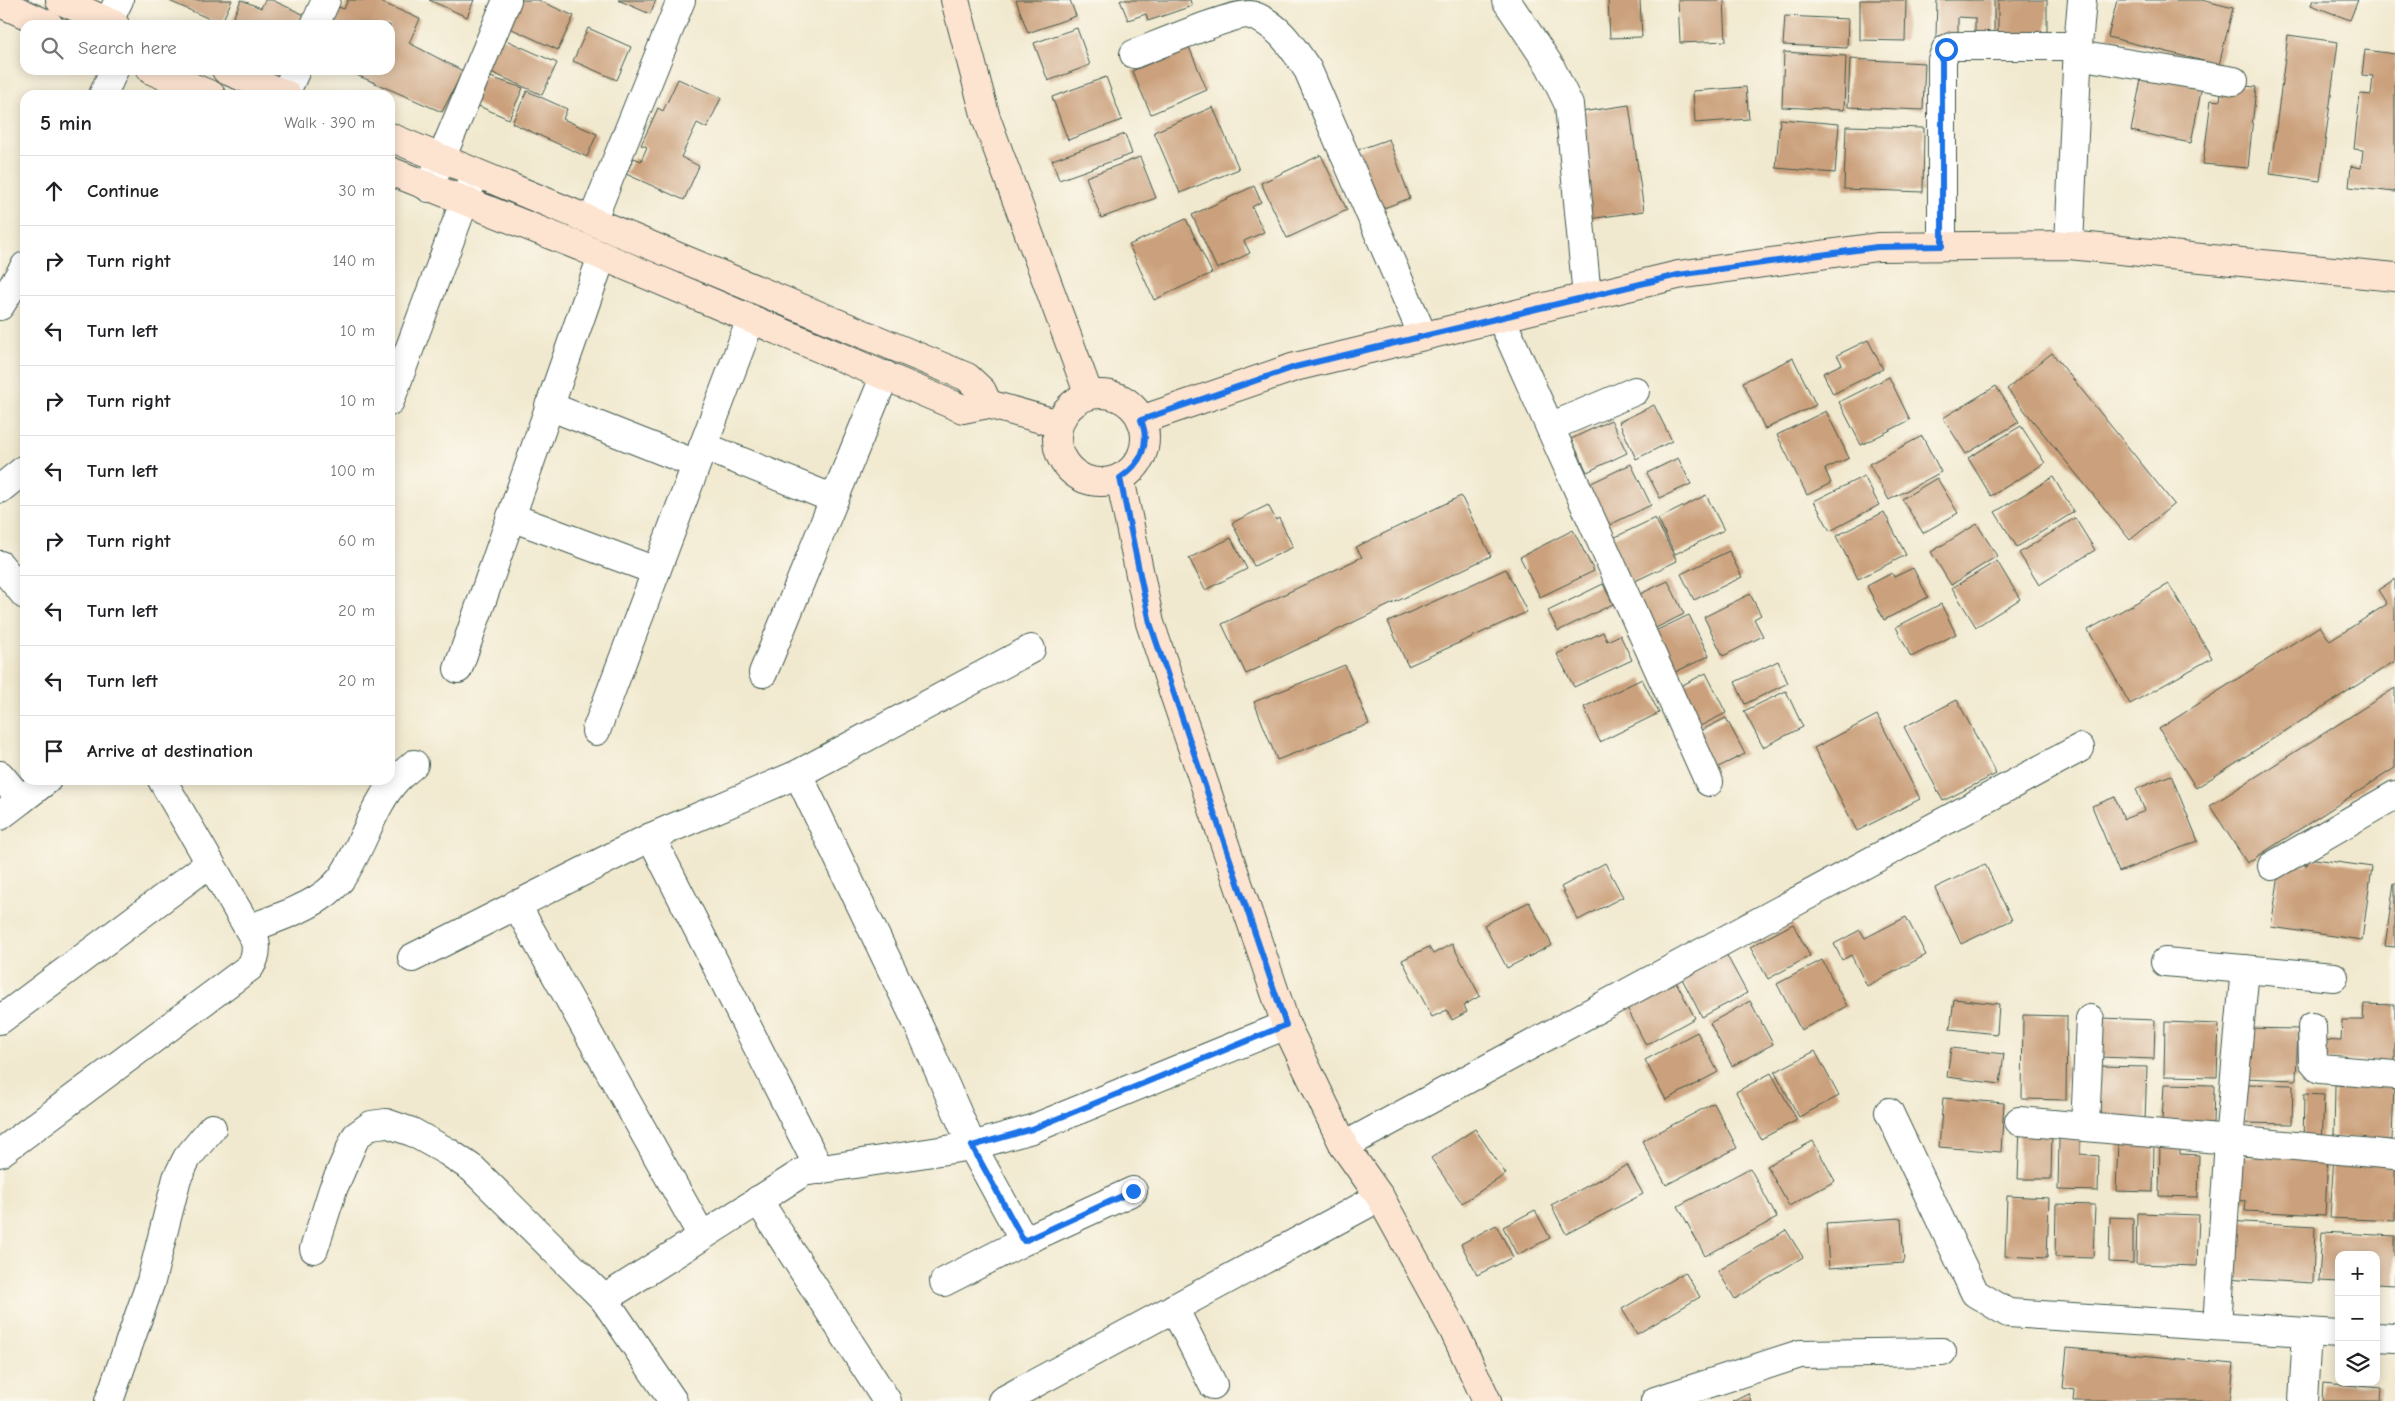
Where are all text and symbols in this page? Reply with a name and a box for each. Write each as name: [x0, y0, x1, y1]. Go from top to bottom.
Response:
search box: [20, 20, 395, 75]
icon: search: [38, 34, 66, 62]
text: Search here: [78, 37, 177, 59]
route start: [1935, 38, 1958, 61]
text: 5 min: [40, 111, 92, 135]
text: Walk · 390 m: [284, 114, 375, 132]
icon: ahead: [40, 177, 68, 205]
text: Continue: [87, 180, 159, 202]
text: 30 m: [339, 182, 375, 200]
icon: right: [40, 247, 68, 275]
text: Turn right: [87, 250, 171, 272]
text: 140 m: [333, 252, 375, 270]
icon: left: [40, 317, 68, 345]
text: Turn left: [87, 320, 158, 342]
text: 10 m: [340, 322, 375, 340]
icon: right: [40, 387, 68, 415]
text: Turn right: [87, 390, 171, 412]
text: 10 m: [340, 392, 375, 410]
icon: left: [40, 457, 68, 485]
text: Turn left: [87, 460, 158, 482]
text: 100 m: [331, 462, 375, 480]
icon: right: [40, 527, 68, 555]
text: Turn right: [87, 530, 171, 552]
text: 60 m: [338, 532, 375, 550]
icon: left: [40, 597, 68, 625]
text: Turn left: [87, 600, 158, 622]
text: 20 m: [338, 602, 375, 620]
icon: left: [40, 667, 68, 695]
text: Turn left: [87, 670, 158, 692]
text: 20 m: [338, 672, 375, 690]
icon: arrive: [40, 737, 68, 765]
text: Arrive at destination: [87, 740, 253, 762]
route end: [1122, 1180, 1145, 1203]
map controls: [2335, 1251, 2380, 1386]
button: +: [2335, 1251, 2380, 1296]
button: −: [2335, 1296, 2380, 1341]
button: layers: [2335, 1341, 2380, 1386]

